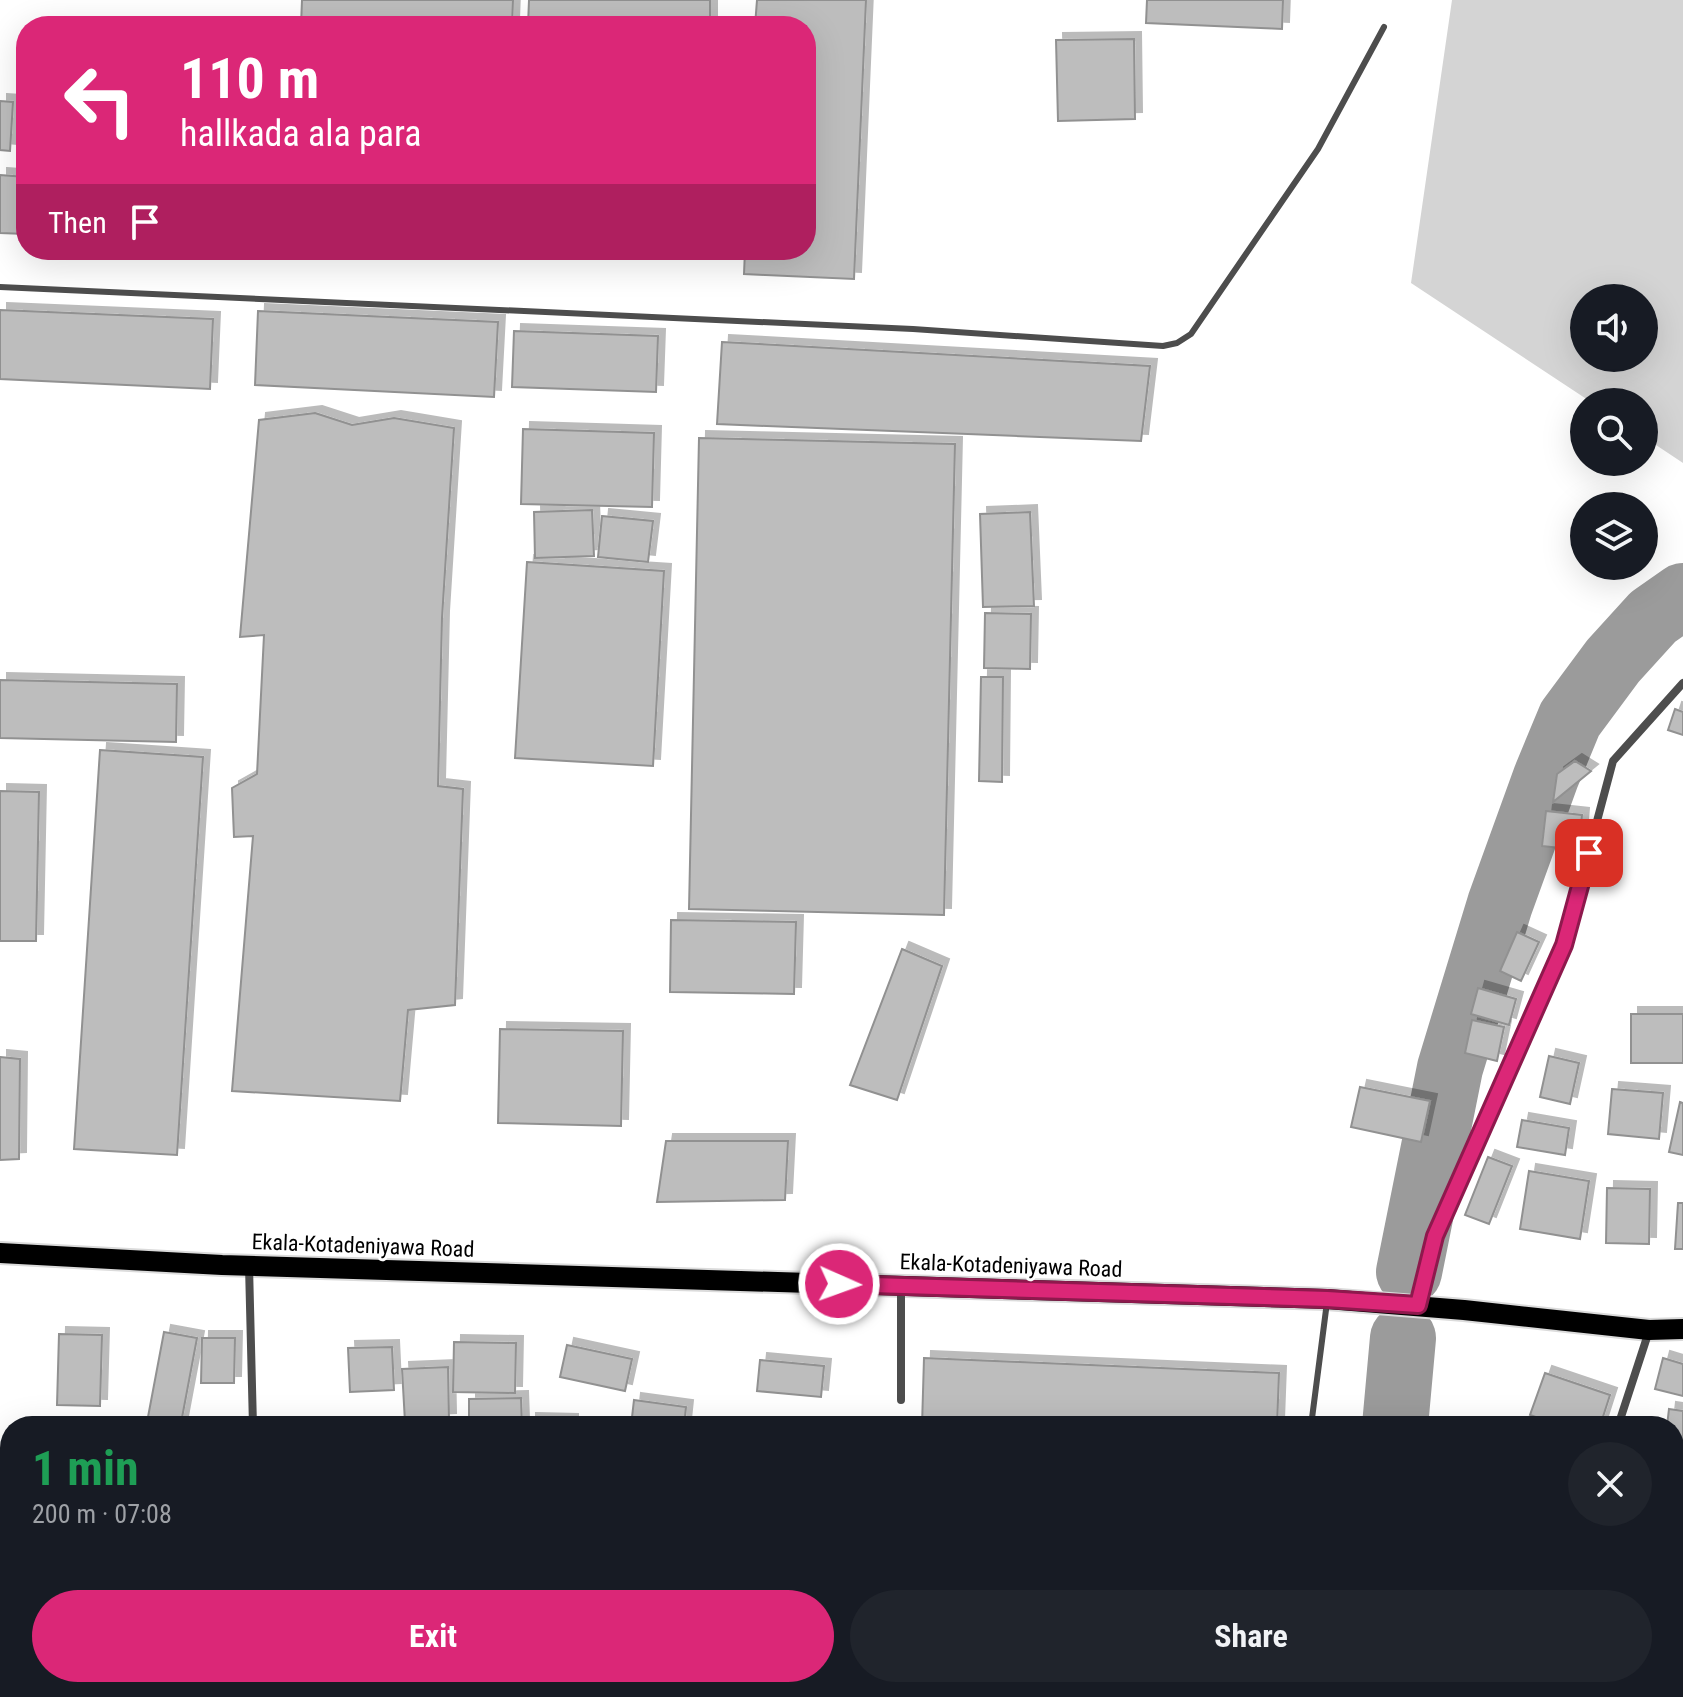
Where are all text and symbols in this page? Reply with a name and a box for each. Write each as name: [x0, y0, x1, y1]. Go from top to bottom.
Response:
text: 110 m: [180, 46, 319, 112]
icon: left: [48, 48, 152, 152]
text: hallkada ala para: [180, 113, 422, 155]
icon: arrive: [123, 200, 167, 244]
text: Then: [48, 205, 107, 240]
map controls: [1570, 284, 1658, 580]
button: sound: [1570, 284, 1658, 372]
button: search: [1570, 388, 1658, 476]
button: layers: [1570, 492, 1658, 580]
pin: [1555, 819, 1623, 887]
icon: arrive: [1567, 831, 1611, 875]
street label: Ekala-Kotadeniyawa Road: [251, 1229, 475, 1262]
position arrow: [797, 1242, 881, 1326]
street label: Ekala-Kotadeniyawa Road: [899, 1249, 1123, 1282]
text: 1 min: [32, 1440, 139, 1497]
button: close: [1568, 1442, 1652, 1526]
text: 200 m · 07:08: [32, 1499, 172, 1529]
button: Exit: [32, 1590, 834, 1682]
button: Share: [850, 1590, 1652, 1682]

